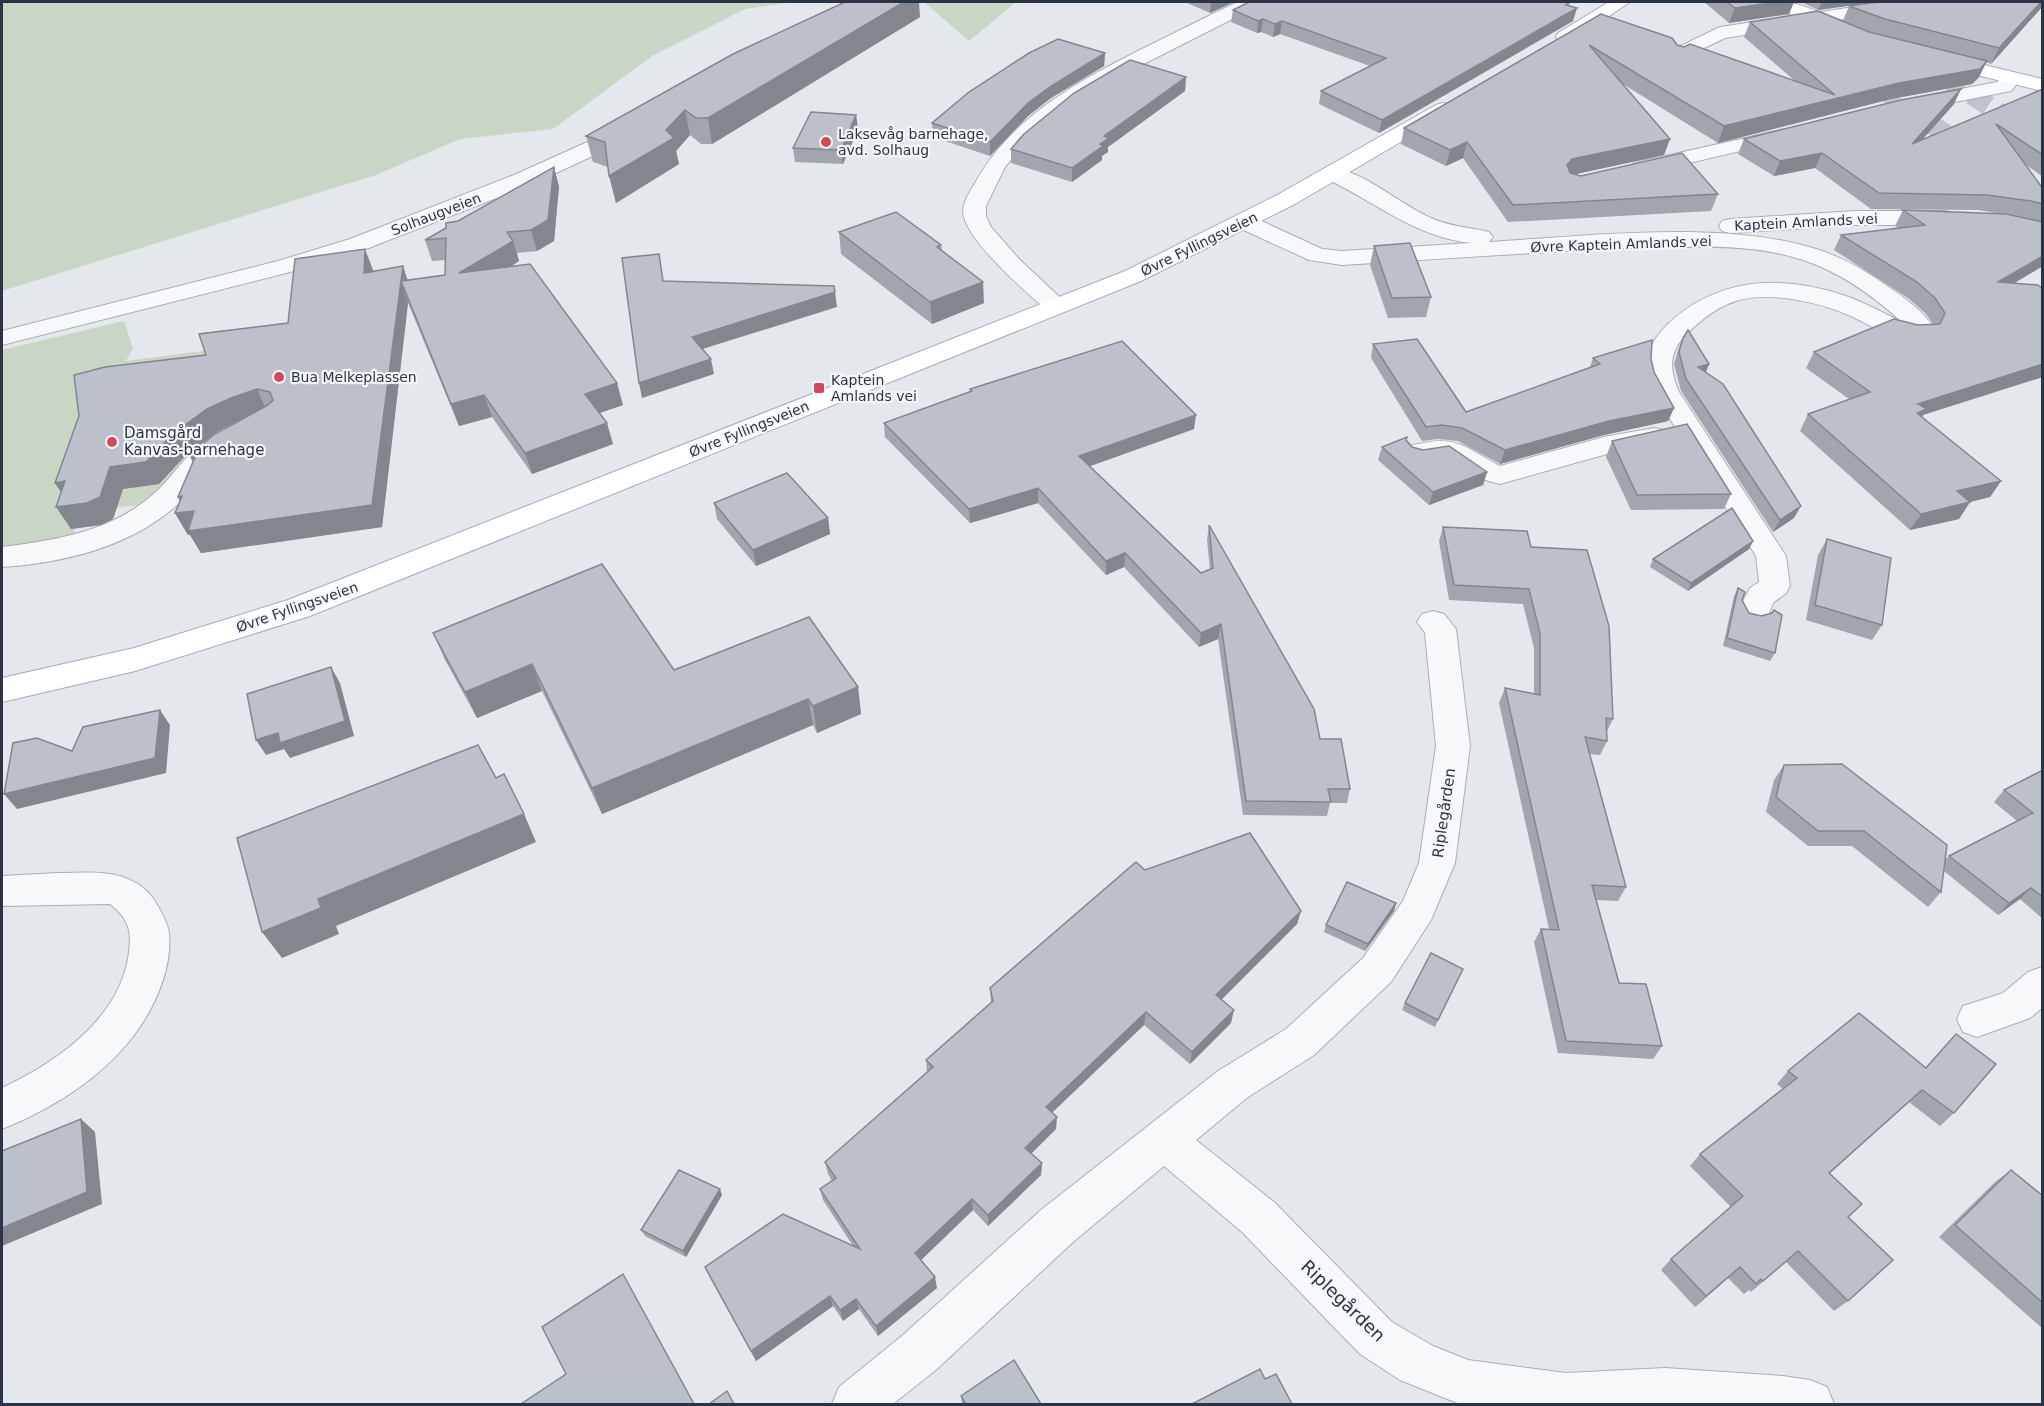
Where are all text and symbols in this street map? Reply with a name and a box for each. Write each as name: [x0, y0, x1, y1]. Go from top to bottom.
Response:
place label: Laksevåg barnehage, avd. Solhaug: [838, 126, 988, 158]
marker: Laksevåg barnehage, avd. Solhaug: [819, 135, 833, 149]
street label: Solhaugveien: [389, 190, 483, 238]
street label: Øvre Fyllingsveien: [1138, 209, 1260, 279]
street label: Kaptein Amlands vei: [1734, 210, 1878, 234]
street label: Øvre Kaptein Amlands vei: [1530, 233, 1712, 255]
place label: Bua Melkeplassen: [291, 369, 417, 385]
marker: Bua Melkeplassen: [272, 370, 286, 384]
place label: Kaptein Amlands vei: [831, 372, 917, 404]
marker: Kaptein Amlands vei: [812, 381, 826, 395]
street label: Øvre Fyllingsveien: [687, 398, 811, 460]
place label: Damsgård Kanvas-barnehage: [124, 424, 264, 459]
marker: Damsgård Kanvas-barnehage: [105, 435, 119, 449]
street label: Øvre Fyllingsveien: [234, 579, 360, 635]
street label: Riplegården: [1429, 767, 1459, 859]
street label: Riplegården: [1297, 1255, 1390, 1346]

